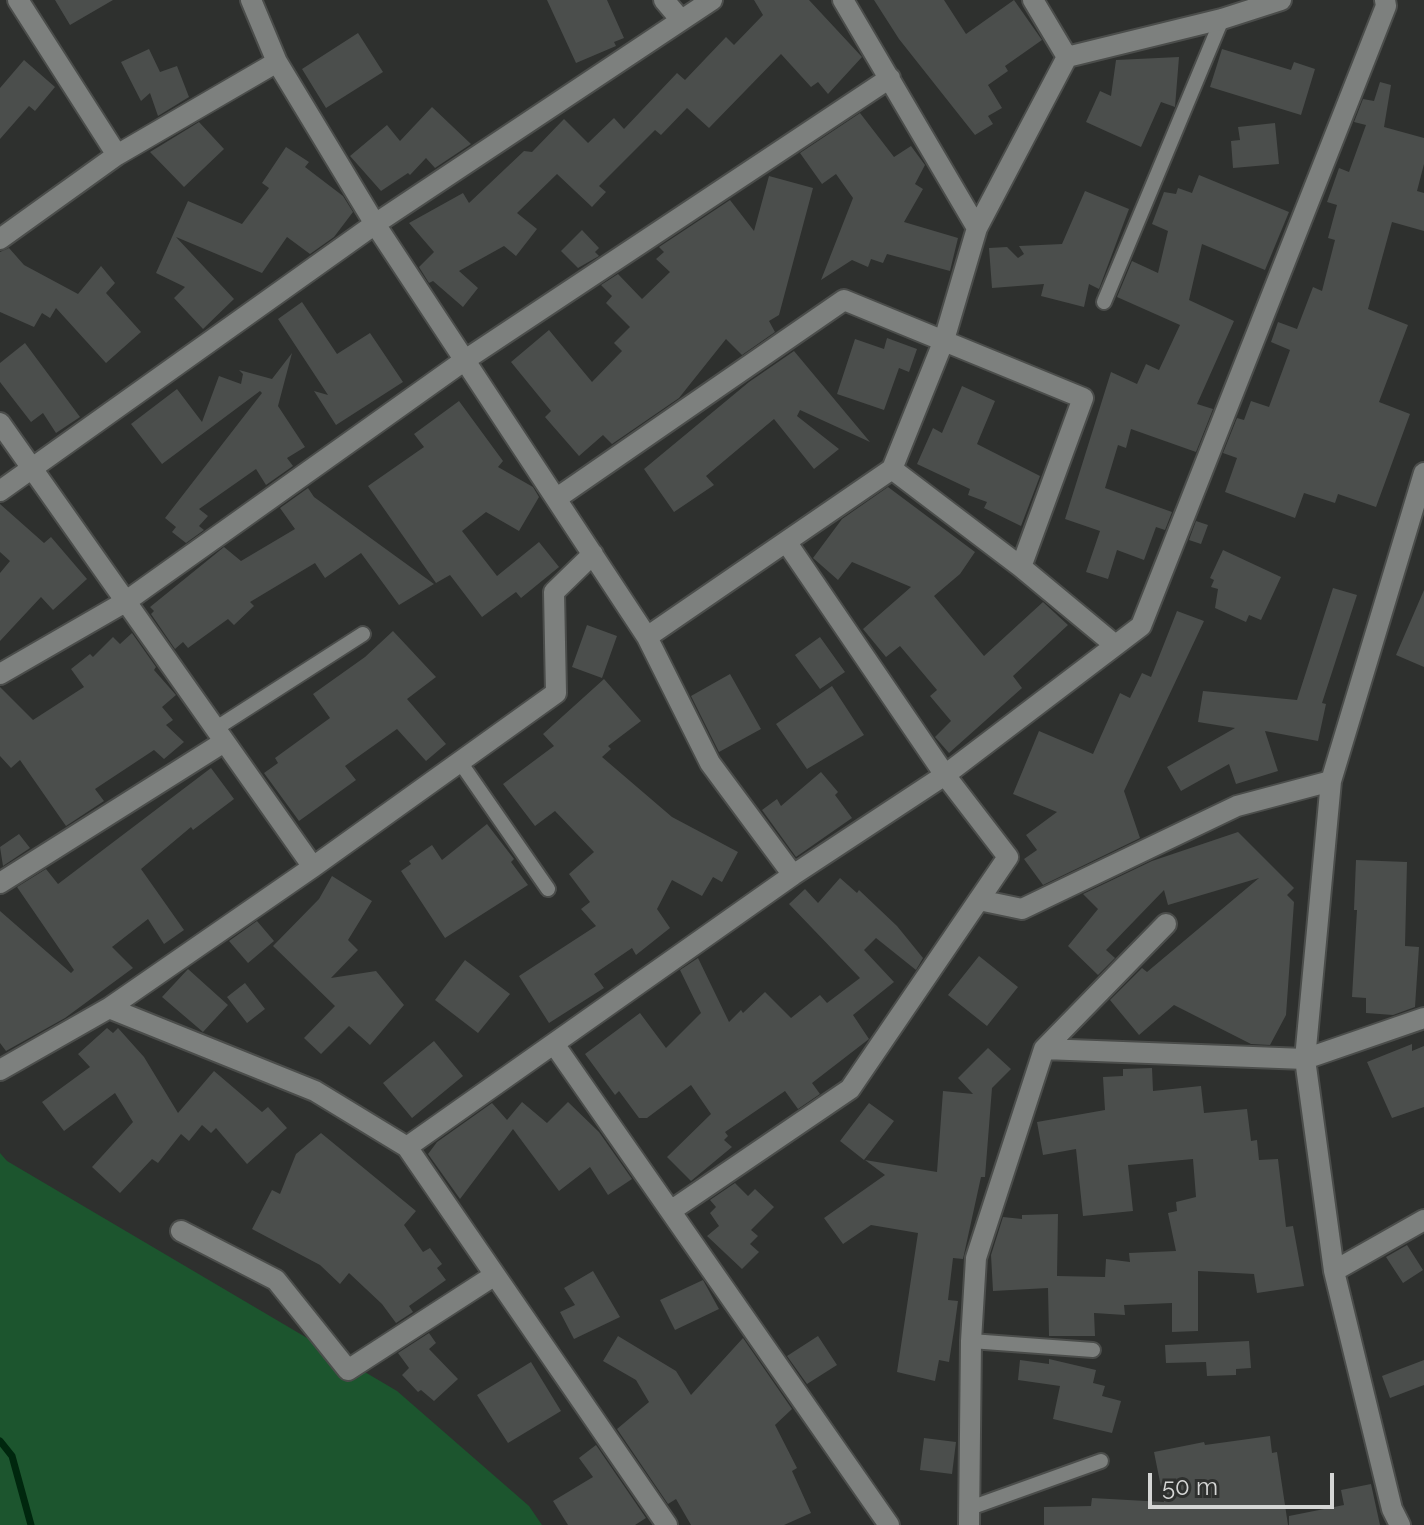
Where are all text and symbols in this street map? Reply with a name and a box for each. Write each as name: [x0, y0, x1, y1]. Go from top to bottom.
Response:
scale bar: [1152, 1457, 1338, 1507]
text: 50 m: [1162, 1472, 1218, 1501]

